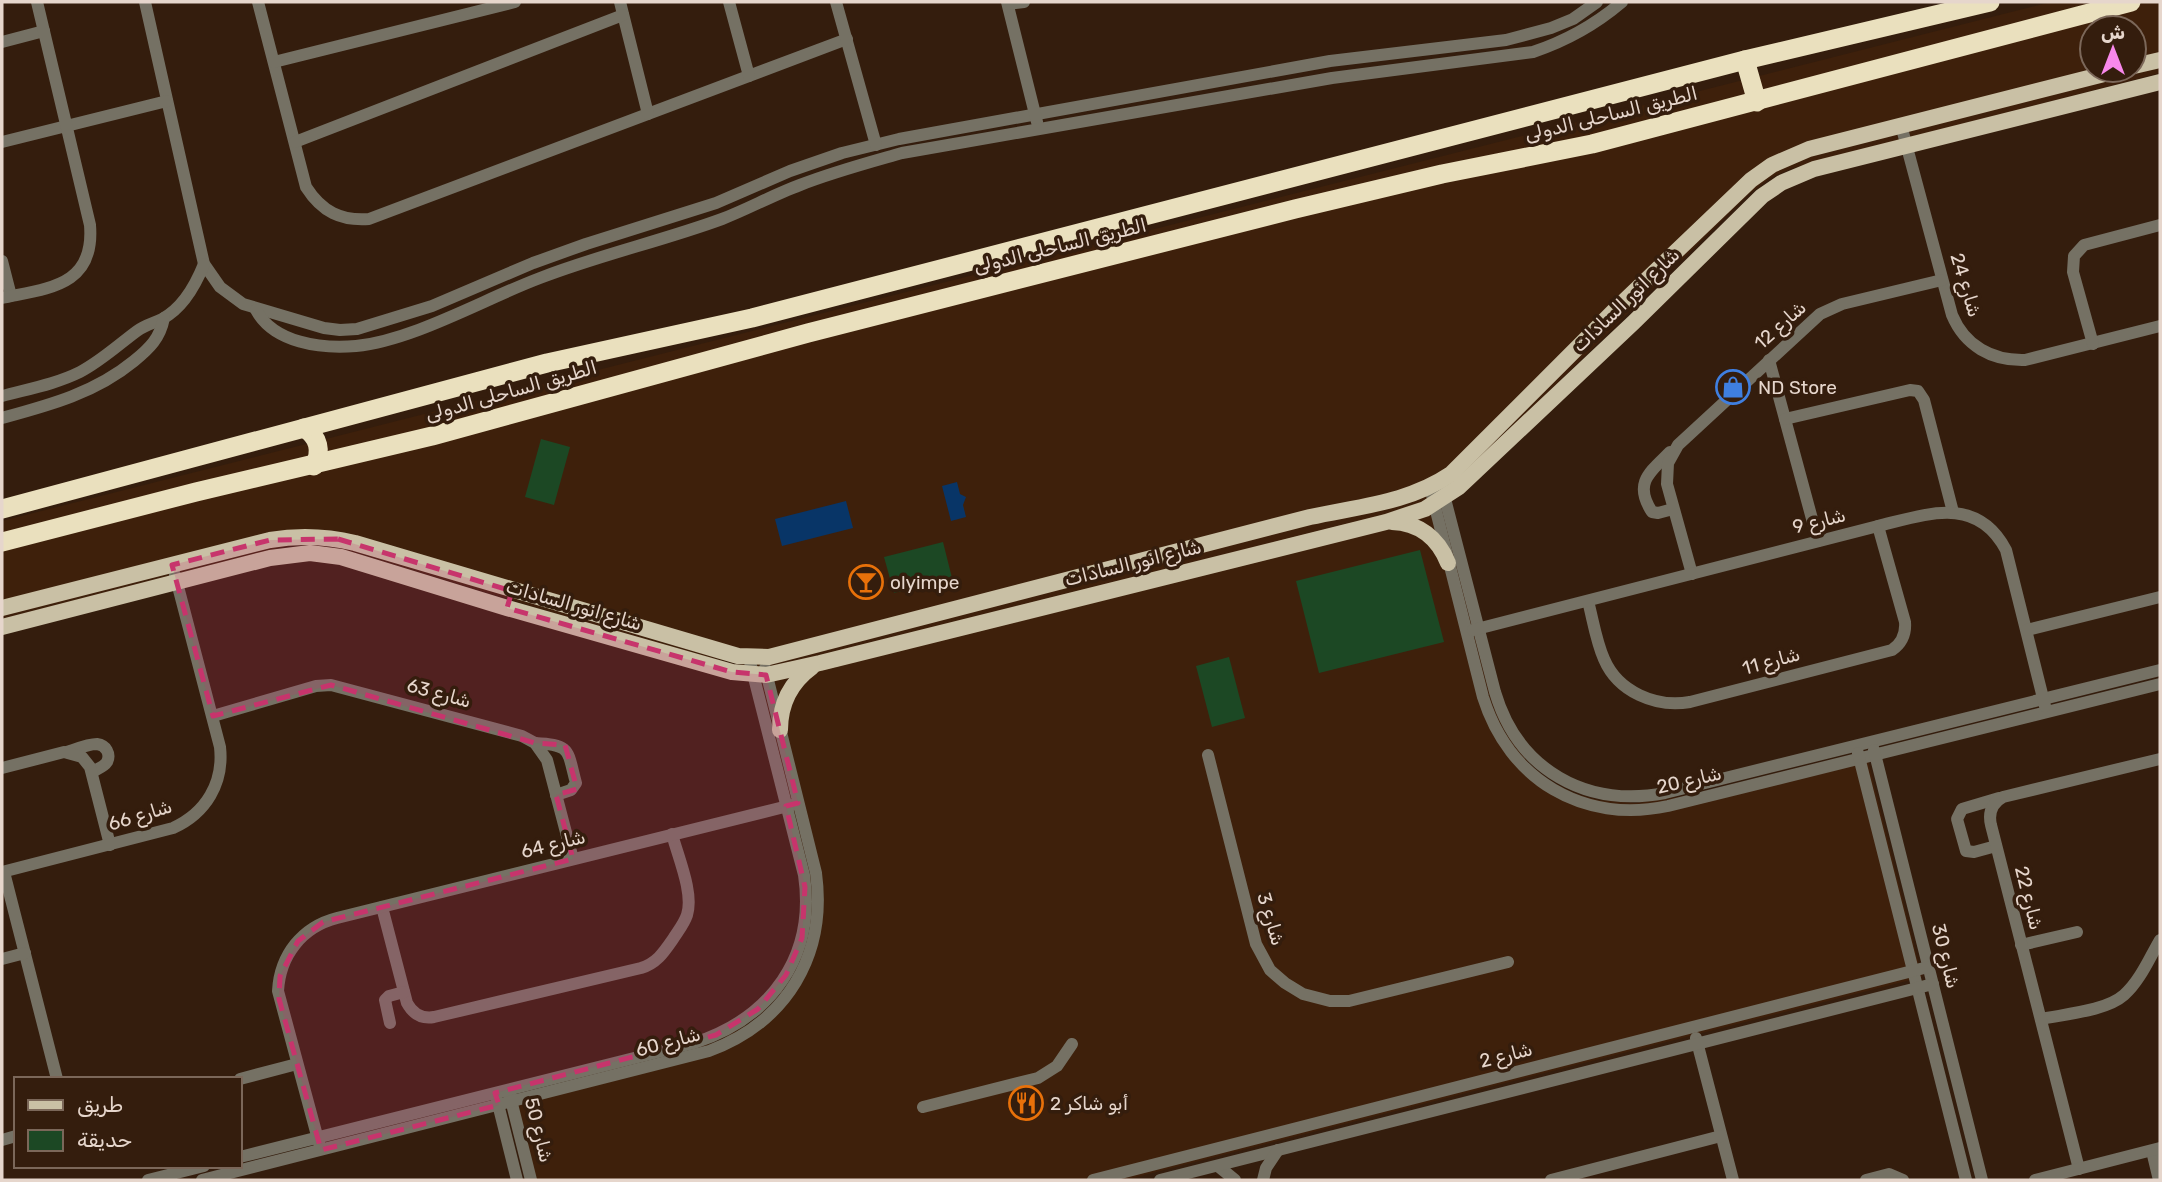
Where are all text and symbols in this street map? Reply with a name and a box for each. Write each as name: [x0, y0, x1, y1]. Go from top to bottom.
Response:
north arrow: [2078, 14, 2148, 84]
text: ش: [2101, 21, 2125, 44]
street label: الطريق الساحلى الدولى: [1522, 81, 1700, 147]
street label: الطريق الساحلى الدولى: [971, 213, 1149, 279]
street label: شارع انور السادات: [1568, 243, 1686, 358]
street label: شارع 24: [1944, 250, 1987, 320]
street label: شارع 12: [1749, 296, 1812, 356]
street label: الطريق الساحلى الدولى: [423, 356, 599, 426]
shop icon: ND Store: [1714, 368, 1752, 406]
place label: ND Store: [1758, 376, 1837, 399]
street label: شارع 9: [1790, 503, 1848, 541]
street label: شارع انور السادات: [1062, 535, 1204, 593]
bar icon: olyimpe: [847, 563, 885, 601]
place label: olyimpe: [890, 571, 959, 594]
street label: شارع انور السادات: [503, 575, 645, 637]
street label: شارع 11: [1740, 642, 1803, 682]
street label: شارع 63: [404, 673, 474, 715]
street label: شارع 20: [1654, 761, 1724, 801]
street label: شارع 66: [105, 794, 175, 837]
street label: شارع 64: [518, 825, 588, 865]
street label: شارع 22: [2008, 864, 2048, 933]
street label: شارع 3: [1250, 890, 1290, 949]
street label: شارع 30: [1925, 921, 1965, 991]
street label: شارع 60: [633, 1022, 703, 1064]
street label: شارع 2: [1477, 1037, 1535, 1075]
legend: [14, 1077, 242, 1168]
restaurant icon: أبو شاكر 2: [1007, 1084, 1045, 1122]
text: طريق: [77, 1092, 123, 1117]
place label: أبو شاكر 2: [1050, 1092, 1128, 1115]
street label: شارع 50: [518, 1095, 558, 1165]
text: حديقة: [77, 1127, 132, 1152]

